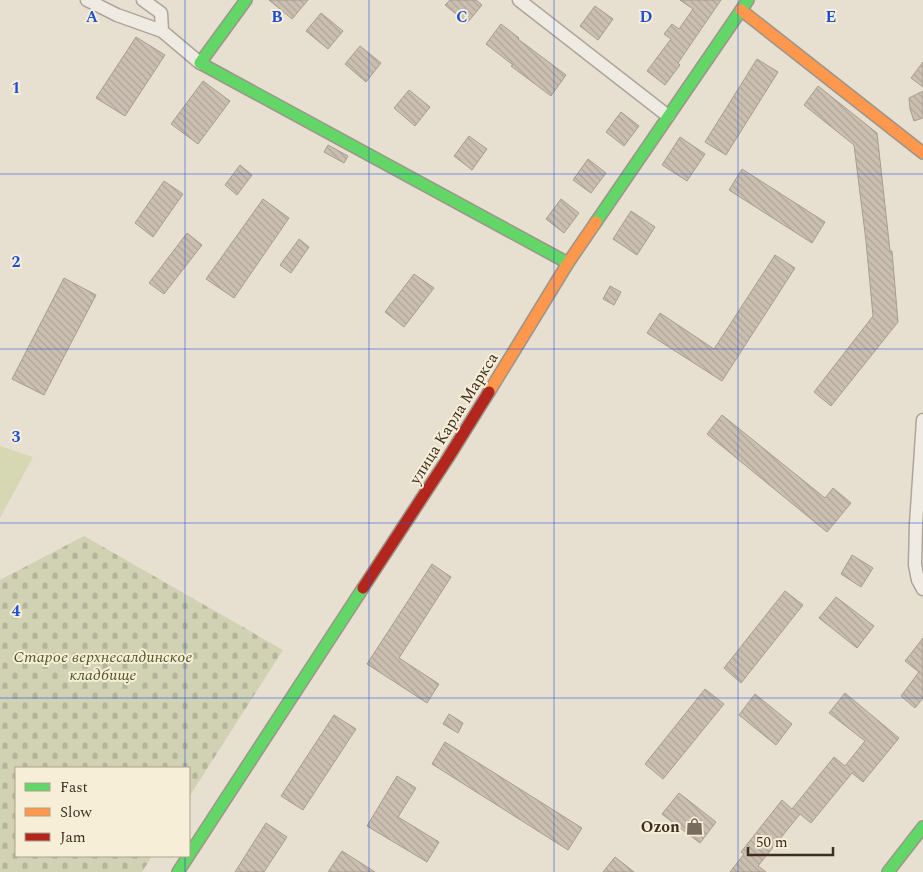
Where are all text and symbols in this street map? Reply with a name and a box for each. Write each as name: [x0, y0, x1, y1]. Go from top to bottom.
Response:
text: A: [86, 5, 99, 29]
text: B: [271, 5, 283, 29]
text: C: [456, 5, 468, 29]
text: D: [640, 5, 653, 29]
text: E: [826, 5, 836, 29]
text: 1: [12, 76, 20, 100]
text: 2: [12, 250, 21, 274]
street label: улица Карла Маркса: [403, 348, 504, 490]
text: 3: [12, 425, 21, 449]
text: 4: [12, 599, 21, 623]
park label: Старое верхнесалдинское кладбище: [14, 645, 192, 687]
legend: [15, 767, 190, 857]
text: Fast: [60, 776, 88, 799]
text: Slow: [60, 801, 92, 824]
place label: Ozon: [641, 815, 680, 839]
shop icon: Ozon: [684, 816, 704, 836]
scale bar: [748, 824, 833, 856]
text: Jam: [60, 826, 86, 849]
text: 50 m: [756, 831, 788, 854]

